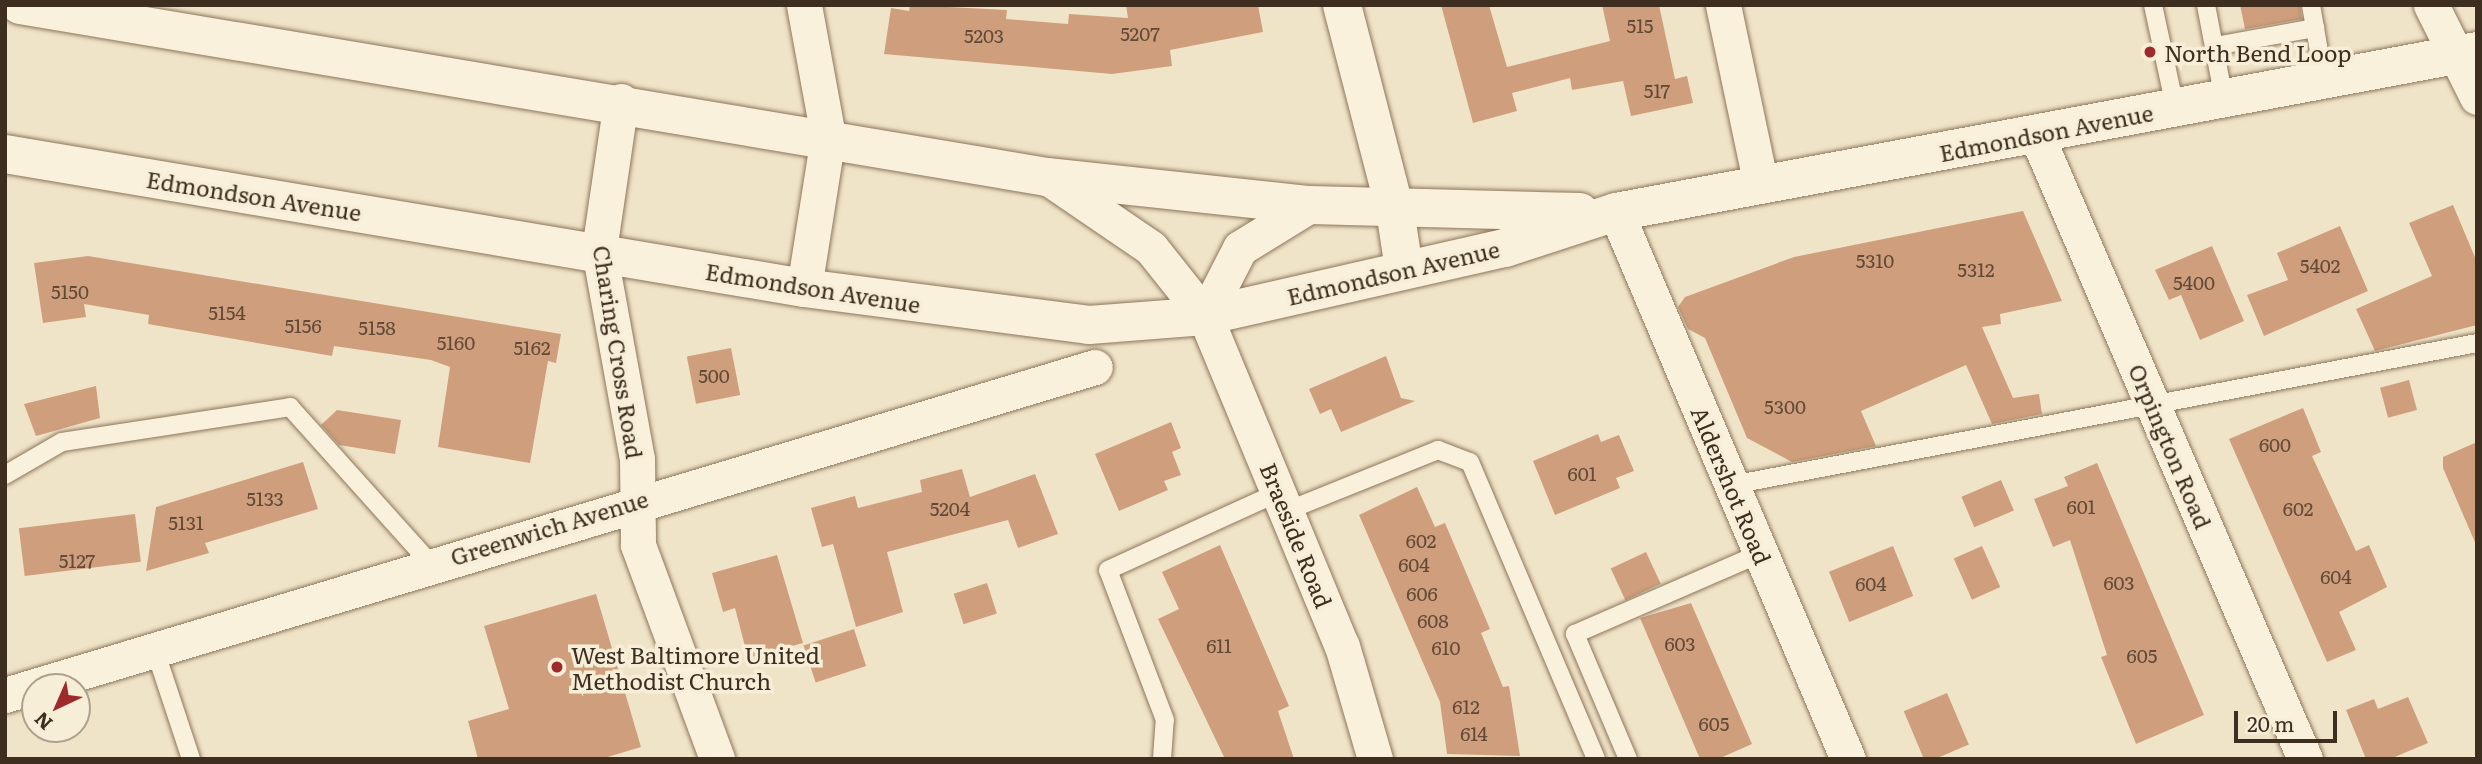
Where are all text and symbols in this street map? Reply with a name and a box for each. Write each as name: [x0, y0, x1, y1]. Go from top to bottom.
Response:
house number: 515: [1626, 15, 1654, 37]
house number: 5207: [1120, 23, 1160, 45]
house number: 5203: [964, 25, 1004, 47]
place label: North Bend Loop: [2164, 38, 2352, 66]
marker: North Bend Loop: [2142, 44, 2158, 60]
house number: 517: [1644, 80, 1670, 102]
street label: Edmondson Avenue: [1937, 98, 2155, 166]
street label: Edmondson Avenue: [144, 164, 364, 226]
street label: Edmondson Avenue: [1284, 234, 1502, 310]
street label: Charing Cross Road: [589, 243, 649, 461]
house number: 5310: [1856, 250, 1894, 272]
house number: 5402: [2300, 255, 2340, 277]
street label: Edmondson Avenue: [703, 256, 923, 318]
house number: 5312: [1957, 259, 1995, 281]
house number: 5400: [2173, 272, 2215, 294]
house number: 5150: [51, 281, 89, 303]
house number: 5154: [208, 302, 246, 324]
house number: 5156: [284, 315, 322, 337]
house number: 5158: [358, 317, 396, 339]
house number: 5160: [437, 332, 475, 354]
house number: 5162: [513, 337, 551, 359]
street label: Orpington Road: [2124, 359, 2218, 533]
house number: 500: [698, 365, 730, 387]
house number: 5300: [1764, 396, 1806, 418]
street label: Aldershot Road: [1686, 402, 1778, 568]
house number: 600: [2259, 434, 2291, 456]
street label: Braeside Road: [1255, 458, 1339, 612]
house number: 601: [1568, 463, 1596, 485]
street label: Greenwich Avenue: [447, 484, 651, 570]
house number: 5133: [246, 488, 284, 510]
house number: 601: [2067, 496, 2095, 518]
house number: 5204: [930, 498, 970, 520]
house number: 602: [2283, 498, 2313, 520]
house number: 5131: [168, 512, 204, 534]
house number: 602: [1406, 530, 1436, 552]
house number: 5127: [59, 550, 95, 572]
house number: 604: [1398, 554, 1430, 576]
house number: 604: [2320, 566, 2352, 588]
house number: 603: [2103, 572, 2135, 594]
house number: 604: [1855, 573, 1887, 595]
house number: 606: [1406, 583, 1438, 605]
house number: 608: [1417, 610, 1449, 632]
house number: 603: [1664, 633, 1696, 655]
house number: 611: [1206, 635, 1232, 657]
house number: 610: [1432, 637, 1460, 659]
place label: West Baltimore United Methodist Church: [571, 640, 820, 694]
house number: 605: [2127, 645, 2157, 667]
marker: West Baltimore United Methodist Church: [549, 659, 565, 675]
north arrow: [21, 673, 91, 743]
house number: 612: [1452, 696, 1480, 718]
scale bar: [2237, 698, 2340, 742]
text: N: [27, 706, 58, 737]
text: 20 m: [2247, 707, 2294, 738]
house number: 605: [1699, 713, 1729, 735]
house number: 614: [1460, 723, 1488, 745]

